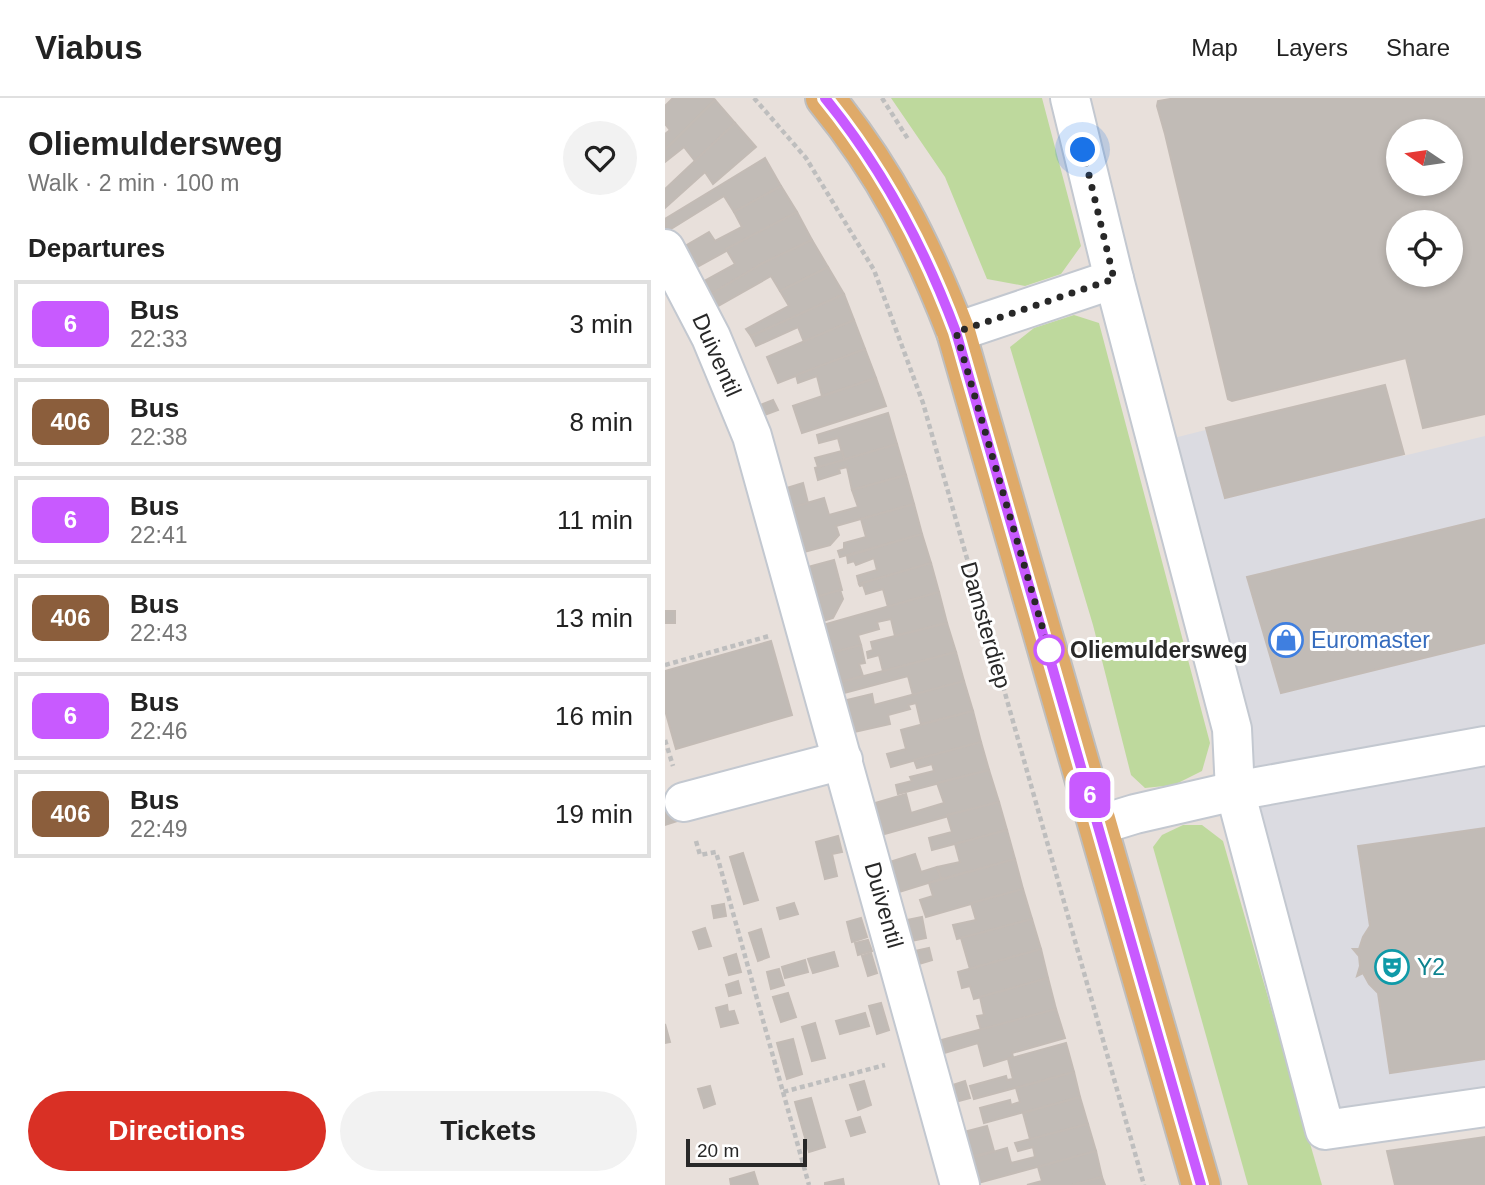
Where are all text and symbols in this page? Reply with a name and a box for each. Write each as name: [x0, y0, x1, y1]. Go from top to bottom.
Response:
text: Viabus: [35, 29, 143, 66]
text: Map: [1191, 34, 1238, 61]
text: Layers: [1276, 34, 1348, 61]
text: Share: [1386, 34, 1450, 61]
north arrow: [1386, 119, 1463, 196]
map controls: [1386, 119, 1463, 287]
button: heart: [563, 121, 637, 195]
text: Oliemuldersweg: [28, 125, 283, 162]
your location: [1065, 132, 1100, 167]
text: Walk · 2 min · 100 m: [28, 170, 239, 196]
button: locate: [1386, 210, 1463, 287]
text: Departures: [28, 233, 165, 263]
text: Bus: [130, 295, 179, 325]
text: 3 min: [569, 309, 633, 339]
street label: Duiventil: [687, 309, 747, 401]
text: 6: [64, 310, 77, 337]
text: 22:33: [130, 326, 188, 352]
text: Bus: [130, 393, 179, 423]
text: 8 min: [569, 407, 633, 437]
text: 406: [50, 408, 91, 435]
text: 22:38: [130, 424, 188, 450]
text: Bus: [130, 491, 179, 521]
text: 11 min: [557, 505, 633, 535]
text: 6: [64, 506, 77, 533]
text: 22:41: [130, 522, 188, 548]
street label: Damsterdiep: [956, 559, 1016, 691]
text: Bus: [130, 589, 179, 619]
text: 13 min: [555, 603, 633, 633]
text: 406: [50, 604, 91, 631]
text: 22:43: [130, 620, 188, 646]
shop icon: Euromaster: [1267, 621, 1305, 659]
place label: Euromaster: [1311, 627, 1430, 653]
marker: Oliemuldersweg: [1034, 635, 1064, 665]
place label: Oliemuldersweg: [1070, 637, 1248, 663]
text: Bus: [130, 687, 179, 717]
text: 16 min: [555, 701, 633, 731]
text: 6: [64, 702, 77, 729]
text: 22:46: [130, 718, 188, 744]
line badge: 6: [1067, 772, 1113, 818]
text: 6: [1083, 781, 1097, 808]
text: Bus: [130, 785, 179, 815]
text: 19 min: [555, 799, 633, 829]
text: 406: [50, 800, 91, 827]
text: 22:49: [130, 816, 188, 842]
street label: Duiventil: [859, 859, 909, 951]
theatre icon: Y2: [1373, 948, 1411, 986]
place label: Y2: [1417, 954, 1445, 980]
button: Directions: [28, 1091, 326, 1171]
button: Tickets: [340, 1091, 637, 1171]
scale bar: [686, 1136, 807, 1168]
text: 20 m: [697, 1140, 739, 1161]

